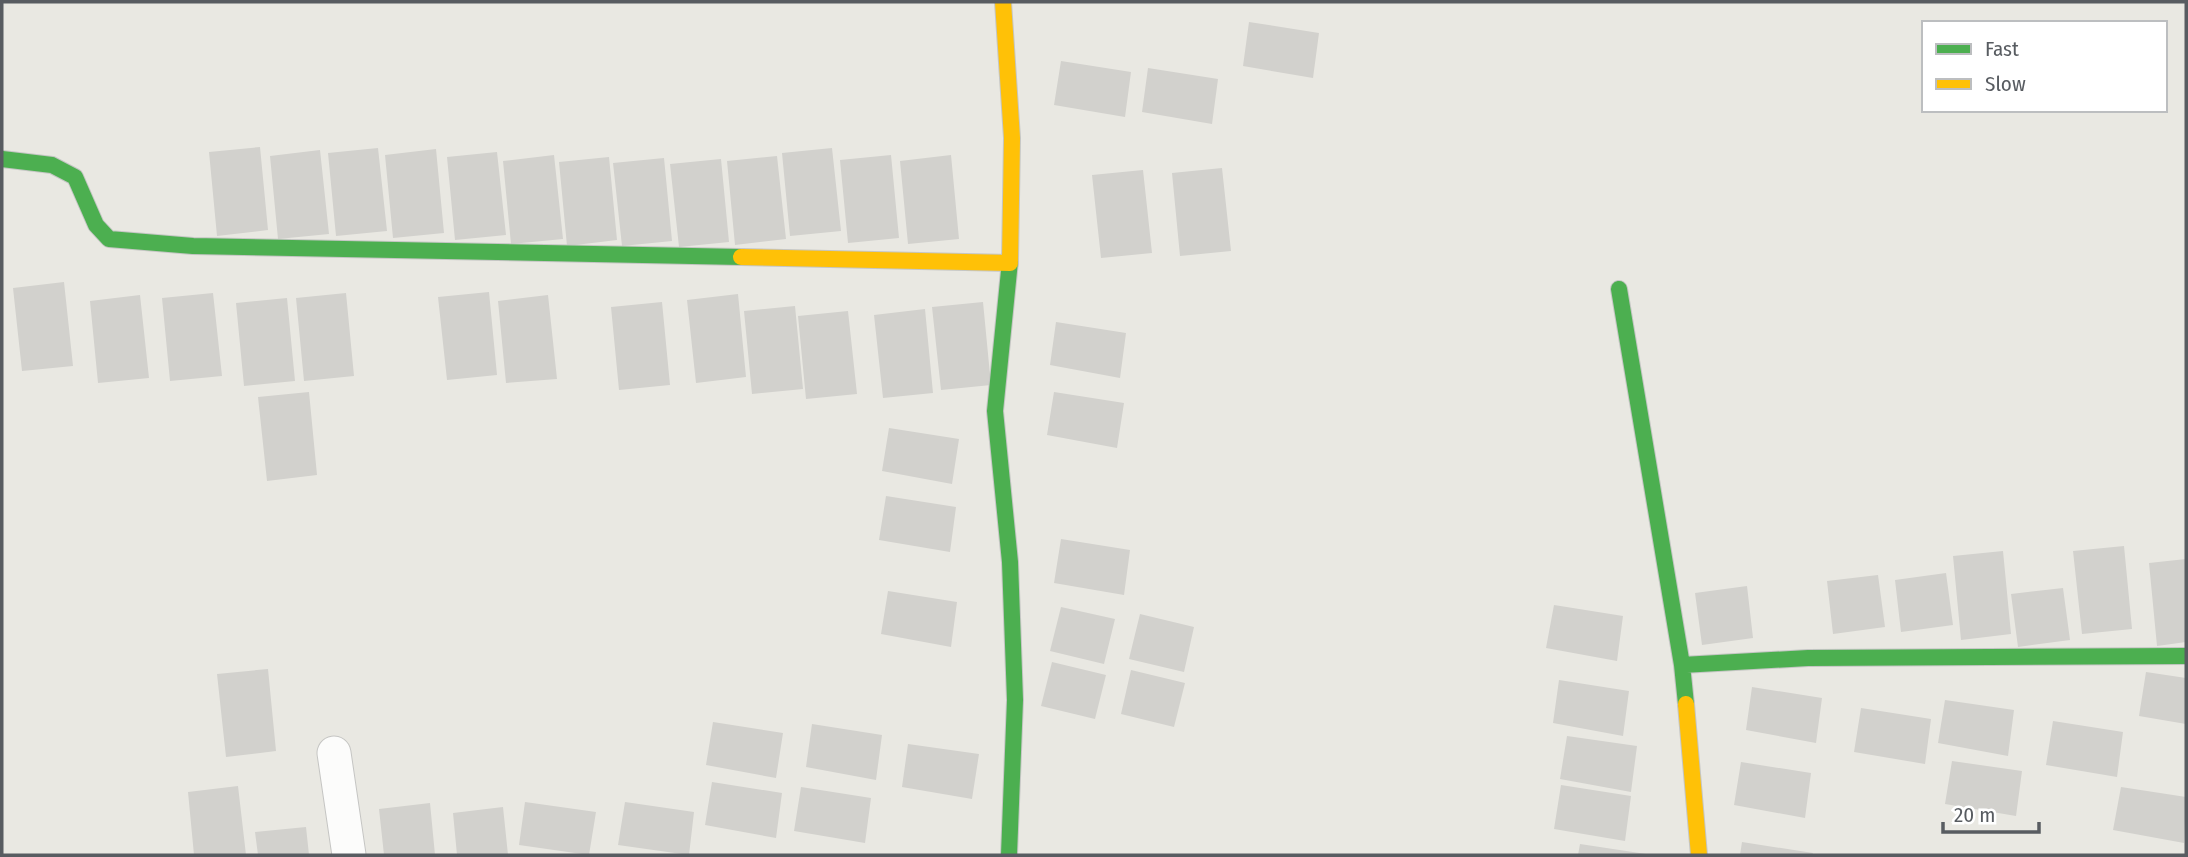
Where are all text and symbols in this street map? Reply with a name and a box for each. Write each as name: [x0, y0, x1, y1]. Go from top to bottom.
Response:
legend: [1922, 21, 2167, 112]
text: Fast: [1985, 36, 2019, 62]
text: Slow: [1985, 71, 2026, 97]
scale bar: [1943, 790, 2039, 834]
text: 20 m: [1954, 802, 1995, 828]

